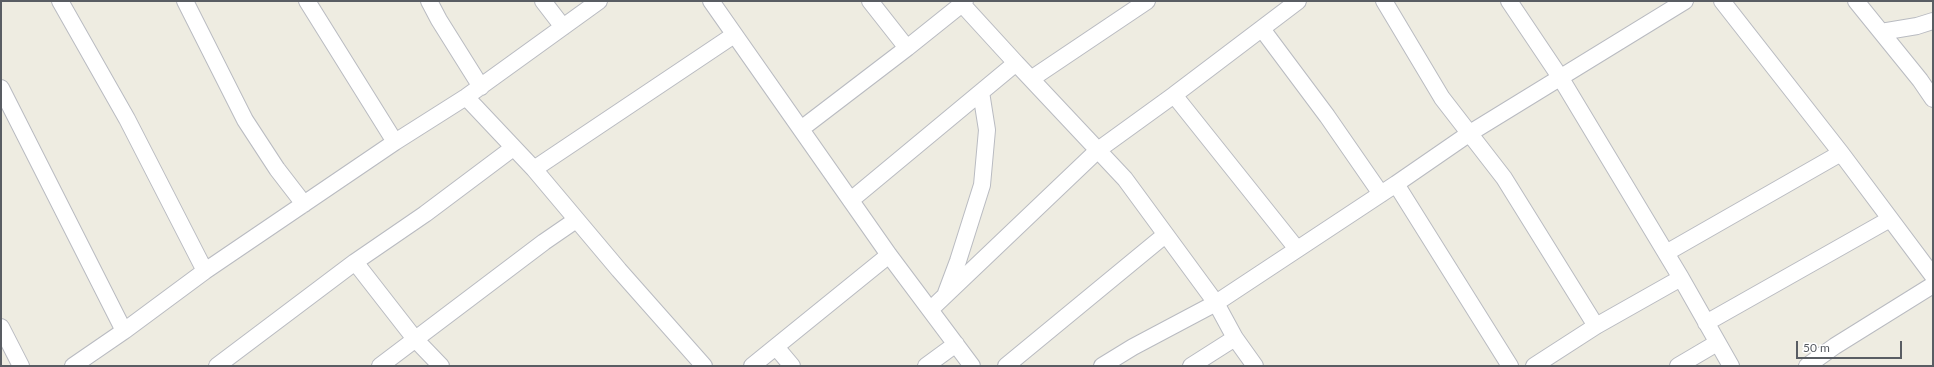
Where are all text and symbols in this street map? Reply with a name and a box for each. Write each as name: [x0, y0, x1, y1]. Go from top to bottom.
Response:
scale bar: [1798, 333, 1904, 359]
text: 50 m: [1803, 340, 1830, 355]

